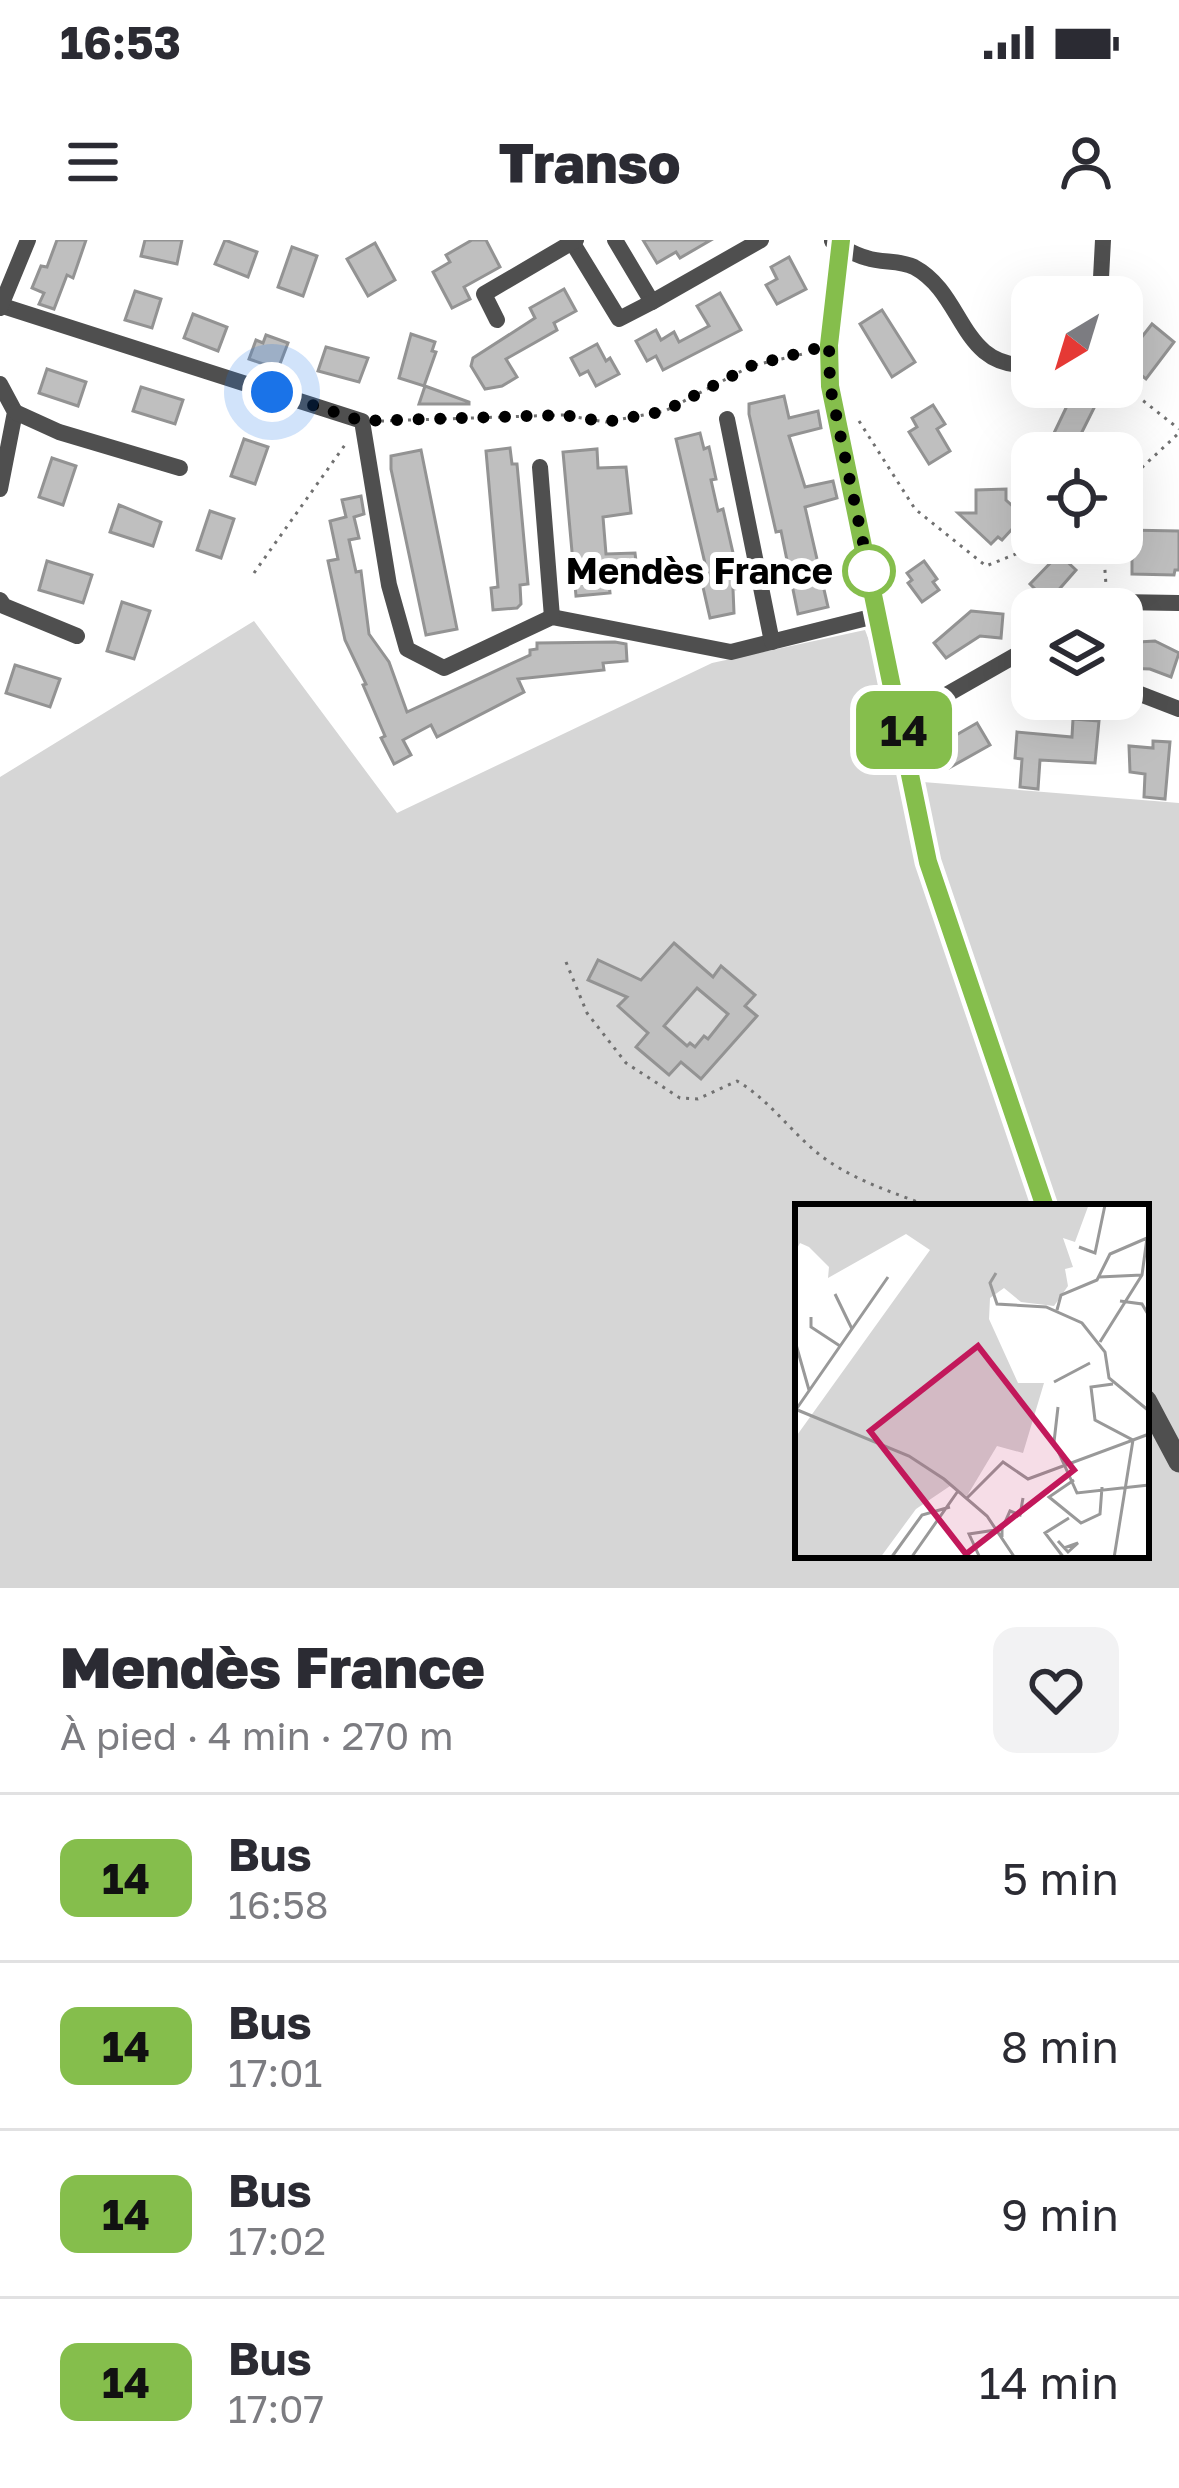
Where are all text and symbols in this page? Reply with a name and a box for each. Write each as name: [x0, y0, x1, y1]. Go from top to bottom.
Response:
text: 16:53: [60, 15, 181, 69]
icon: menu: [60, 129, 126, 195]
icon: person: [1053, 129, 1119, 195]
text: Transo: [498, 130, 681, 195]
north arrow: [1011, 276, 1143, 408]
map controls: [1011, 276, 1143, 720]
your location: [242, 362, 302, 422]
button: locate: [1011, 432, 1143, 564]
marker: Mendès France: [844, 546, 894, 596]
place label: Mendès France: [566, 549, 833, 592]
button: layers: [1011, 588, 1143, 720]
line badge: 14: [850, 691, 958, 769]
text: 14: [880, 705, 928, 755]
inset map: [795, 1204, 1149, 1558]
button: heart: [993, 1627, 1119, 1753]
text: Mendès France: [60, 1632, 485, 1701]
text: À pied · 4 min · 270 m: [60, 1712, 454, 1759]
text: Bus: [228, 1827, 312, 1881]
text: 5 min: [1002, 1851, 1119, 1905]
text: 14: [102, 1853, 150, 1903]
text: 16:58: [228, 1881, 329, 1928]
text: Bus: [228, 1995, 312, 2049]
text: 8 min: [1001, 2019, 1119, 2073]
text: 14: [102, 2021, 150, 2071]
text: 17:01: [228, 2049, 322, 2096]
text: Bus: [228, 2163, 312, 2217]
text: 9 min: [1001, 2187, 1119, 2241]
text: 14: [102, 2189, 150, 2239]
text: 17:02: [228, 2217, 326, 2264]
text: Bus: [228, 2331, 312, 2385]
text: 14 min: [979, 2355, 1119, 2409]
text: 14: [102, 2357, 150, 2407]
text: 17:07: [228, 2385, 324, 2432]

